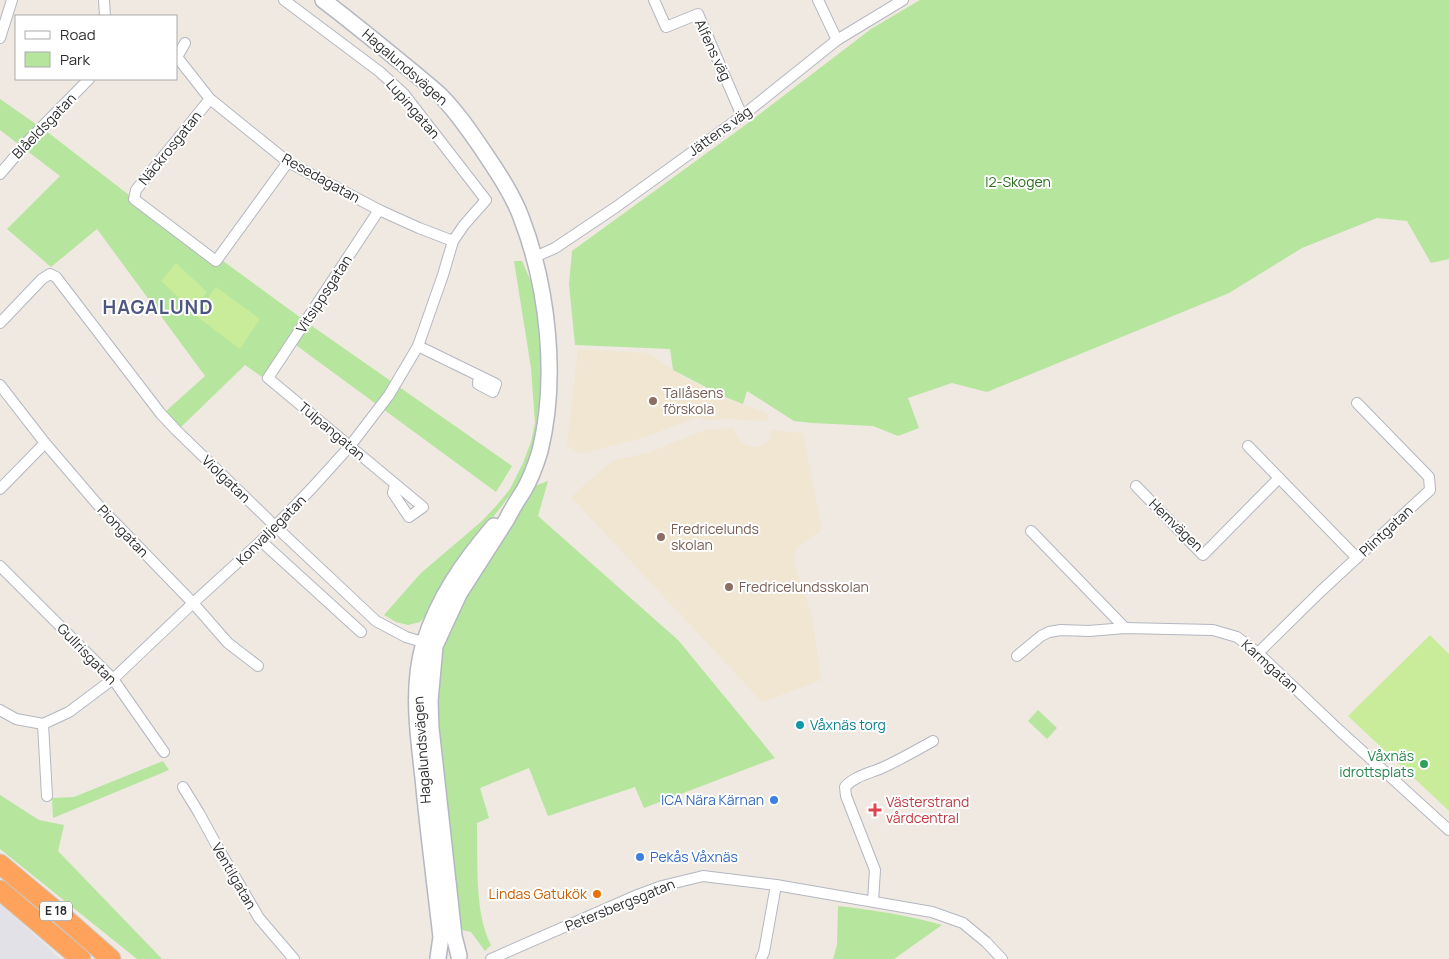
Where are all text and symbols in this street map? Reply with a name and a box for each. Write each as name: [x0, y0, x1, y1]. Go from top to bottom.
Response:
legend: [15, 15, 178, 80]
street label: Alfens väg: [691, 16, 736, 84]
text: Road: [60, 24, 96, 45]
street label: Hagalundsvägen: [358, 24, 452, 109]
text: Park: [60, 49, 90, 70]
street label: Lupingatan: [382, 75, 445, 142]
street label: Blåeldsgatan: [7, 89, 80, 163]
street label: Jättens väg: [684, 101, 755, 160]
street label: Näckrosgatan: [134, 107, 205, 189]
street label: Resedagatan: [279, 148, 364, 207]
park label: I2-Skogen: [985, 172, 1051, 191]
street label: Vitsippsgatan: [291, 251, 356, 336]
district label: HAGALUND: [102, 294, 214, 320]
place label: Tallåsens förskola: [663, 383, 723, 418]
marker: Tallåsens förskola: [647, 395, 659, 407]
street label: Tulpangatan: [295, 397, 370, 464]
street label: Violgatan: [198, 451, 255, 507]
street label: Konvaljegatan: [232, 491, 310, 569]
street label: Hemvägen: [1145, 494, 1208, 555]
street label: Piongatan: [94, 500, 153, 561]
street label: Plintgatan: [1355, 501, 1417, 560]
place label: Fredricelunds skolan: [671, 519, 759, 554]
marker: Fredricelunds skolan: [655, 531, 667, 543]
place label: Fredricelundsskolan: [739, 577, 869, 596]
marker: Fredricelundsskolan: [723, 581, 735, 593]
street label: Gullrisgatan: [53, 619, 121, 688]
street label: Karmgatan: [1238, 635, 1303, 696]
street label: Hagalundsvägen: [408, 696, 435, 804]
place label: Våxnäs torg: [810, 715, 886, 734]
marker: Våxnäs torg: [794, 719, 806, 731]
place label: Våxnäs idrottsplats: [1339, 746, 1414, 781]
marker: Våxnäs idrottsplats: [1418, 758, 1430, 770]
place label: ICA Nära Kärnan: [661, 790, 764, 809]
place label: Västerstrand vårdcentral: [886, 792, 969, 827]
marker: ICA Nära Kärnan: [768, 794, 780, 806]
marker: Västerstrand vårdcentral: [868, 803, 882, 817]
street label: Ventilgatan: [208, 839, 261, 912]
place label: Pekås Våxnäs: [650, 847, 738, 866]
marker: Pekås Våxnäs: [634, 851, 646, 863]
street label: Petersbergsgatan: [562, 874, 678, 935]
place label: Lindas Gatukök: [488, 884, 588, 903]
marker: Lindas Gatukök: [591, 888, 603, 900]
road number: E 18: [40, 901, 72, 920]

